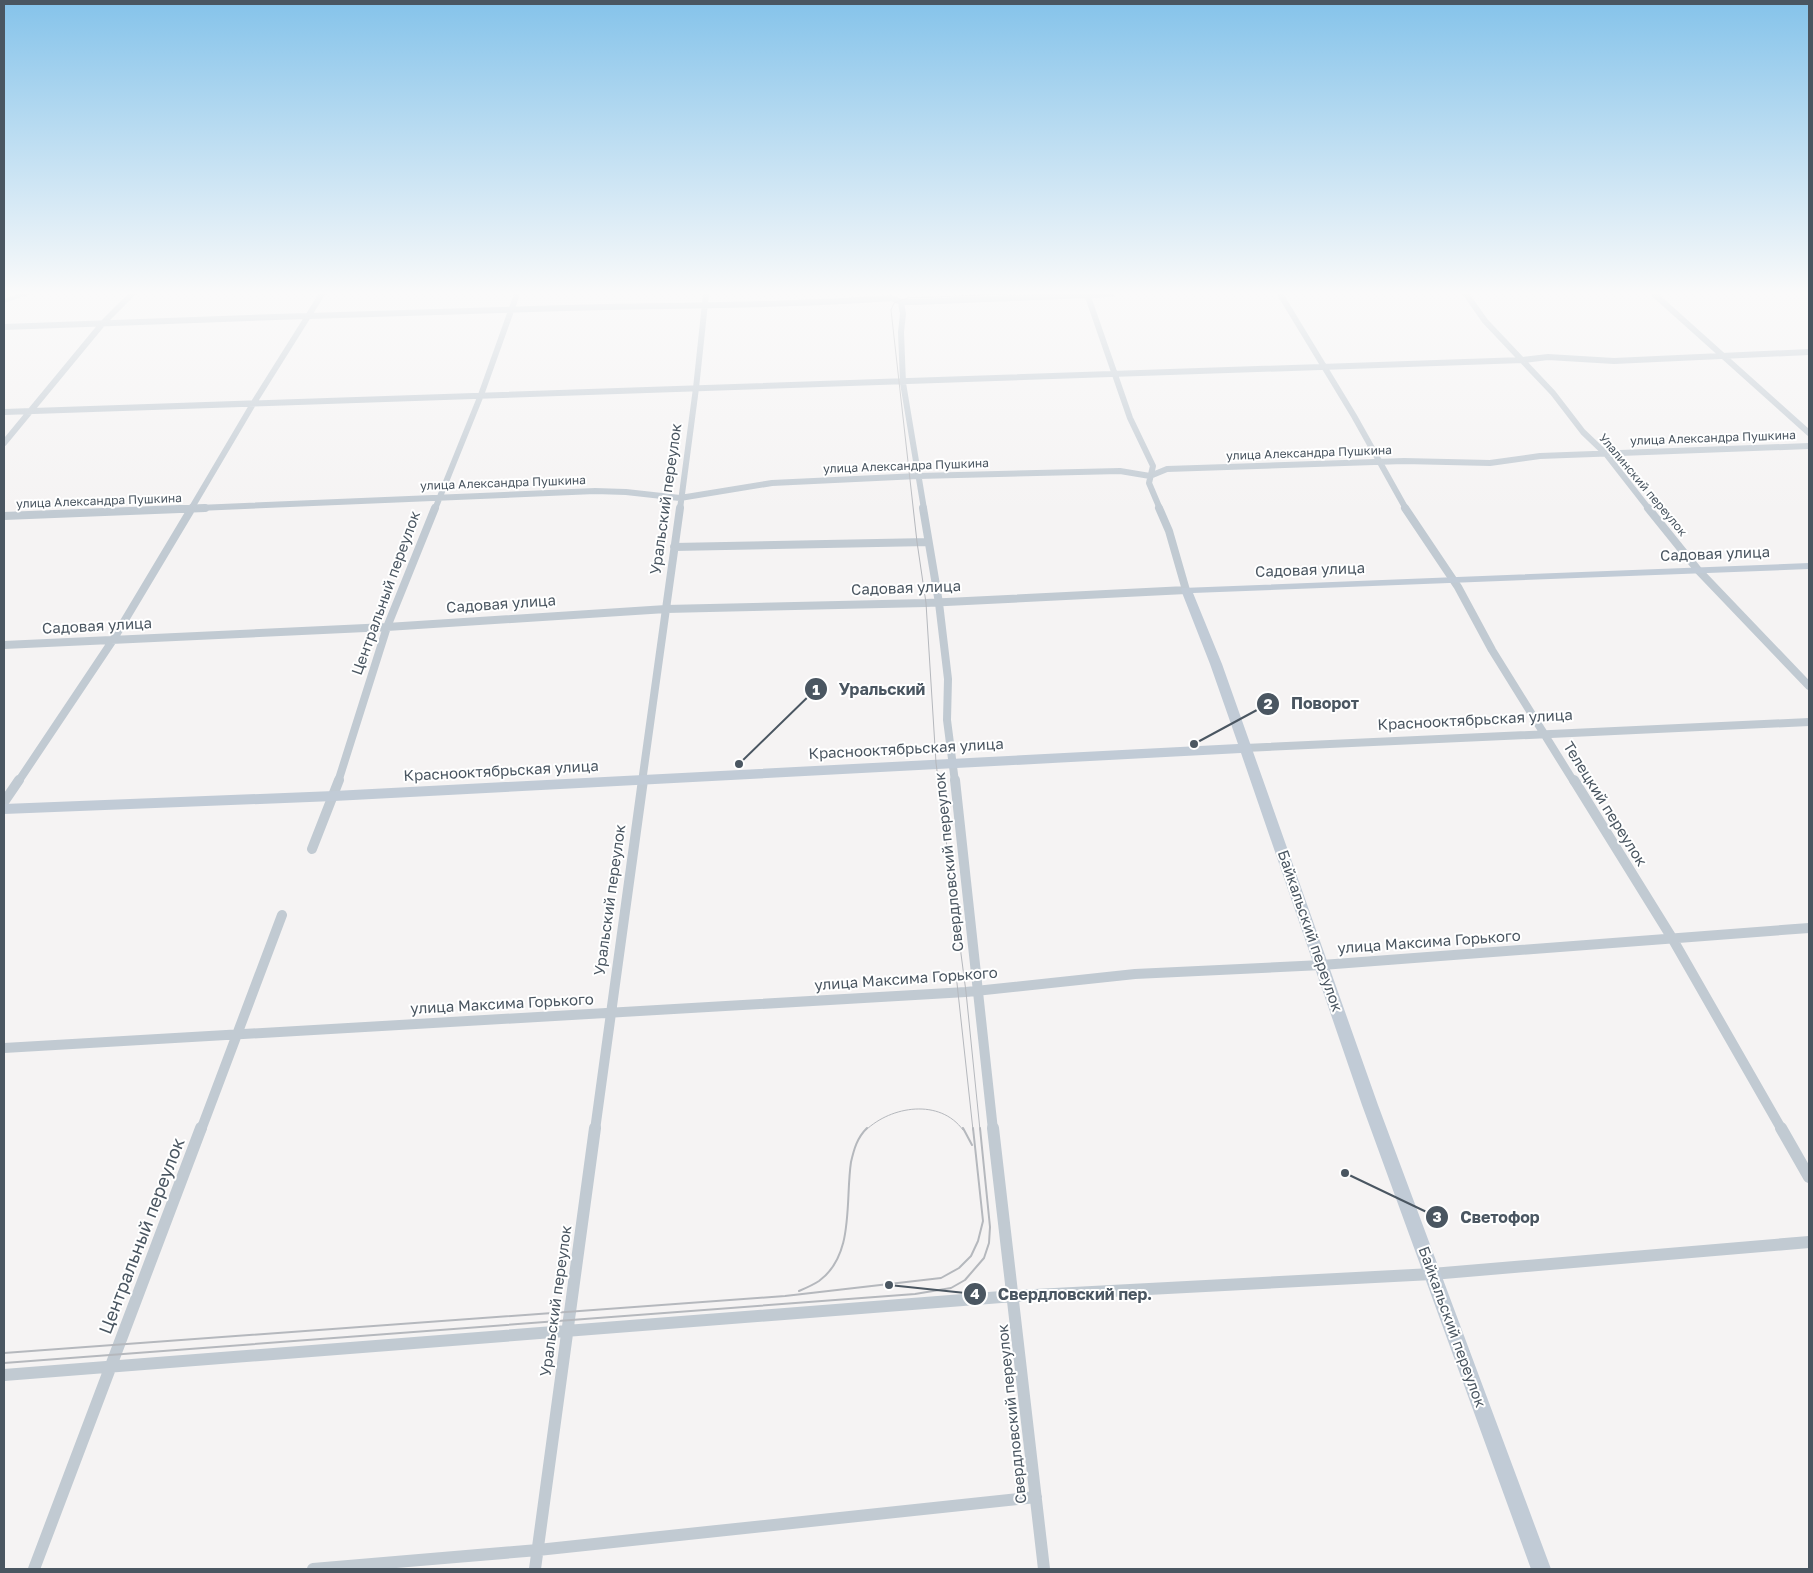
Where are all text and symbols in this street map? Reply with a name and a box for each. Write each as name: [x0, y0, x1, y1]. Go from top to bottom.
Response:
street label: Уральский переулок: [645, 422, 685, 576]
street label: улица Александра Пушкина: [1630, 427, 1796, 448]
street label: Улалинский переулок: [1596, 430, 1691, 539]
street label: улица Александра Пушкина: [1226, 442, 1392, 463]
street label: улица Александра Пушкина: [823, 455, 989, 476]
street label: улица Александра Пушкина: [420, 472, 586, 493]
street label: улица Александра Пушкина: [16, 490, 182, 511]
street label: Центральный переулок: [347, 508, 423, 677]
street label: Садовая улица: [1660, 542, 1770, 564]
street label: Садовая улица: [1255, 558, 1365, 580]
street label: Садовая улица: [851, 576, 961, 598]
street label: Садовая улица: [445, 590, 556, 616]
street label: Садовая улица: [42, 613, 152, 637]
callout: Уральский: [804, 674, 935, 705]
text: Уральский: [839, 679, 925, 699]
text: 1: [812, 680, 820, 698]
callout: Поворот: [1255, 688, 1369, 719]
text: Поворот: [1291, 693, 1359, 713]
text: 2: [1263, 694, 1273, 712]
street label: Краснооктябрьская улица: [1377, 705, 1573, 733]
street label: Краснооктябрьская улица: [808, 734, 1004, 762]
street label: Телецкий переулок: [1560, 738, 1652, 870]
street label: Краснооктябрьская улица: [403, 756, 599, 784]
street label: Свердловский переулок: [930, 771, 966, 953]
street label: Уральский переулок: [589, 823, 629, 977]
street label: Байкальский переулок: [1275, 847, 1347, 1014]
street label: улица Максима Горького: [1337, 926, 1521, 956]
street label: улица Максима Горького: [814, 963, 998, 993]
street label: улица Максима Горького: [410, 989, 594, 1017]
street label: Центральный переулок: [93, 1134, 189, 1337]
callout: Светофор: [1425, 1201, 1549, 1232]
text: 3: [1432, 1207, 1442, 1225]
text: Светофор: [1460, 1207, 1540, 1227]
street label: Уральский переулок: [535, 1224, 575, 1378]
street label: Байкальский переулок: [1415, 1244, 1491, 1410]
callout: Свердловский пер.: [963, 1278, 1162, 1309]
text: 4: [970, 1284, 980, 1302]
text: Свердловский пер.: [998, 1284, 1152, 1304]
street label: Свердловский переулок: [993, 1323, 1029, 1505]

